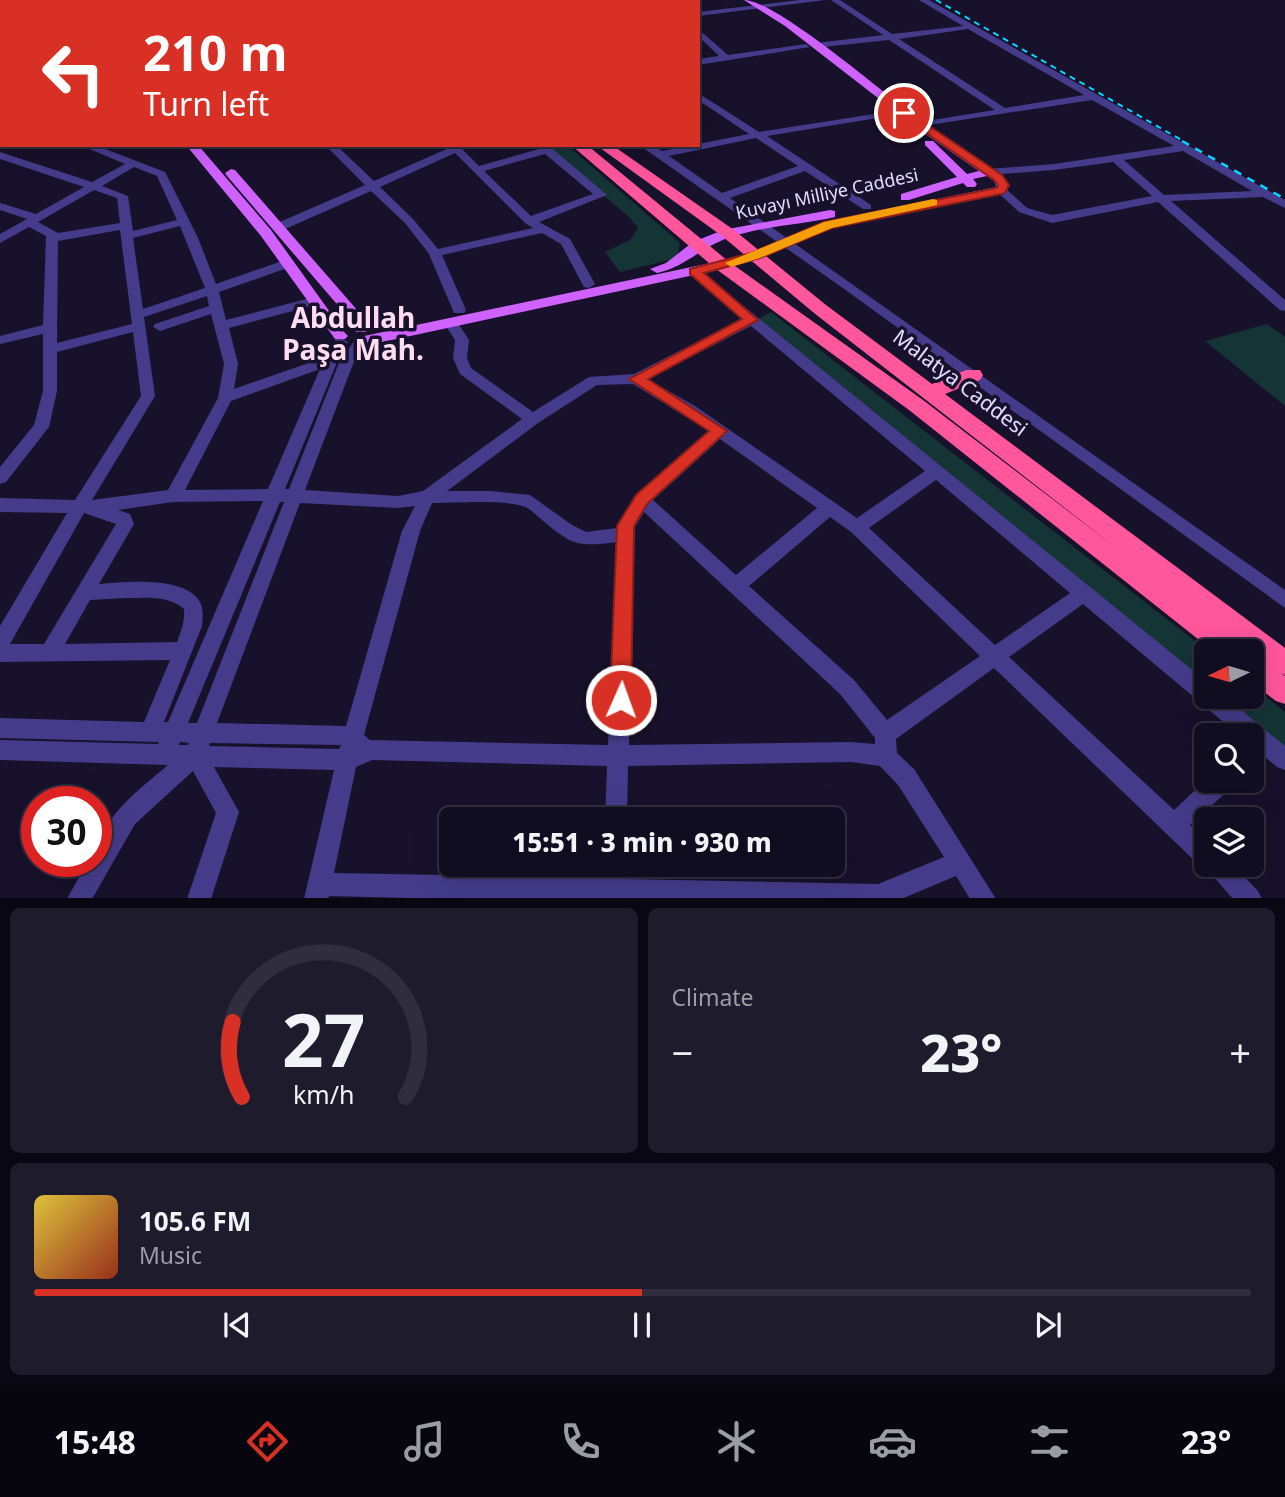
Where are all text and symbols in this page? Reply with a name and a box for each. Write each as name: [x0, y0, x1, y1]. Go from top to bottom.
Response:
text: 210 m: [143, 19, 288, 85]
icon: left: [28, 28, 119, 119]
text: Turn left: [143, 82, 269, 125]
pin: [874, 83, 934, 143]
icon: arrive: [885, 94, 923, 132]
street label: Kuvayı Milliye Caddesi: [733, 162, 920, 224]
district label: Abdullah Paşa Mah.: [282, 298, 424, 368]
street label: Malatya Caddesi: [888, 322, 1034, 442]
north arrow: [1194, 639, 1264, 709]
map controls: [1194, 639, 1264, 877]
position arrow: [584, 663, 658, 737]
button: search: [1194, 723, 1264, 793]
speed limit sign: 30: [21, 786, 112, 877]
button: layers: [1194, 807, 1264, 877]
text: 15:51 · 3 min · 930 m: [512, 824, 772, 860]
text: Climate: [672, 981, 754, 1013]
text: 27: [282, 989, 365, 1088]
text: 23°: [920, 1016, 1002, 1087]
text: −: [672, 1026, 693, 1078]
text: +: [1229, 1026, 1251, 1078]
text: km/h: [293, 1076, 355, 1110]
text: 105.6 FM: [139, 1203, 251, 1239]
text: Music: [139, 1239, 202, 1271]
icon: previous: [218, 1306, 256, 1344]
icon: pause: [623, 1306, 661, 1344]
icon: next: [1029, 1306, 1067, 1344]
icon: directions: [243, 1417, 292, 1466]
icon: music: [400, 1417, 449, 1466]
icon: phone: [556, 1417, 605, 1466]
icon: climate: [712, 1417, 761, 1466]
icon: car: [868, 1417, 917, 1466]
icon: filters: [1025, 1417, 1074, 1466]
text: 15:48: [54, 1420, 136, 1463]
text: 23°: [1181, 1420, 1231, 1463]

